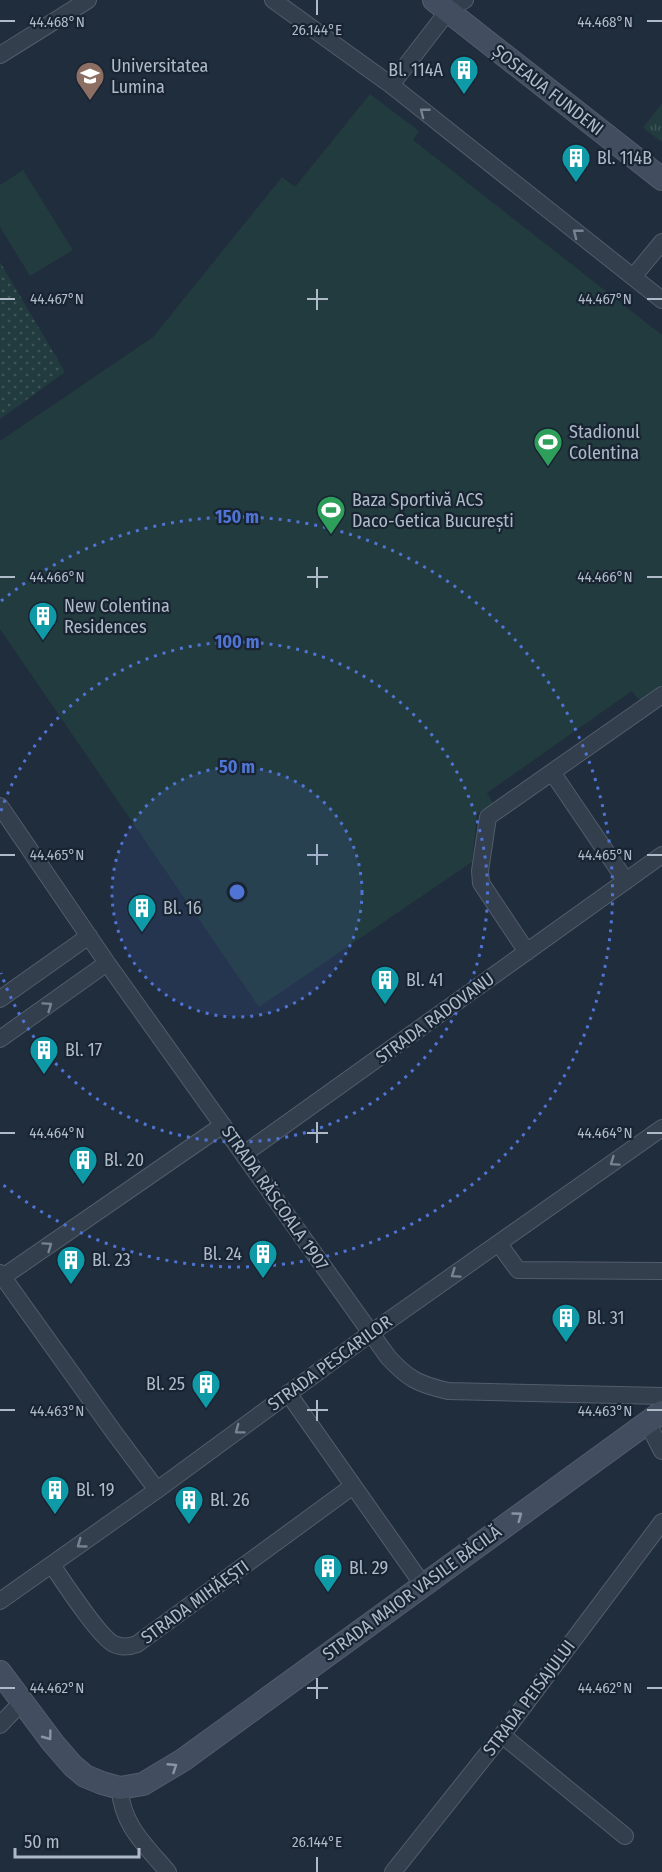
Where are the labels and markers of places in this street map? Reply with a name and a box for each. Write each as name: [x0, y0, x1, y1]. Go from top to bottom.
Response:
building icon: Bl. 114A: [448, 54, 480, 96]
place label: Universitatea Lumina: [111, 55, 209, 98]
place label: Bl. 114A: [388, 59, 444, 81]
school or university icon: Universitatea Lumina: [74, 60, 106, 102]
building icon: Bl. 114B: [560, 142, 592, 184]
place label: Bl. 114B: [597, 147, 652, 169]
place label: Stadionul Colentina: [569, 421, 640, 464]
sports icon: Stadionul Colentina: [532, 426, 564, 468]
place label: Baza Sportivă ACS Daco-Getica București: [352, 489, 514, 532]
sports icon: Baza Sportivă ACS Daco-Getica București: [315, 494, 347, 536]
place label: New Colentina Residences: [64, 595, 170, 638]
building icon: New Colentina Residences: [27, 600, 59, 642]
centre of rings: [227, 882, 247, 902]
building icon: Bl. 16: [126, 892, 158, 934]
place label: Bl. 16: [163, 897, 202, 919]
building icon: Bl. 41: [369, 964, 401, 1006]
place label: Bl. 41: [406, 969, 443, 991]
building icon: Bl. 17: [28, 1034, 60, 1076]
place label: Bl. 17: [65, 1039, 102, 1061]
building icon: Bl. 20: [67, 1144, 99, 1186]
place label: Bl. 20: [104, 1149, 144, 1171]
building icon: Bl. 24: [247, 1238, 279, 1280]
place label: Bl. 24: [203, 1243, 242, 1265]
building icon: Bl. 23: [55, 1244, 87, 1286]
place label: Bl. 23: [92, 1249, 131, 1271]
building icon: Bl. 31: [550, 1302, 582, 1344]
place label: Bl. 31: [587, 1307, 624, 1329]
building icon: Bl. 25: [190, 1368, 222, 1410]
place label: Bl. 25: [146, 1373, 185, 1395]
building icon: Bl. 19: [39, 1474, 71, 1516]
place label: Bl. 19: [76, 1479, 114, 1501]
building icon: Bl. 26: [173, 1484, 205, 1526]
place label: Bl. 26: [210, 1489, 250, 1511]
building icon: Bl. 29: [312, 1552, 344, 1594]
place label: Bl. 29: [349, 1557, 388, 1579]

